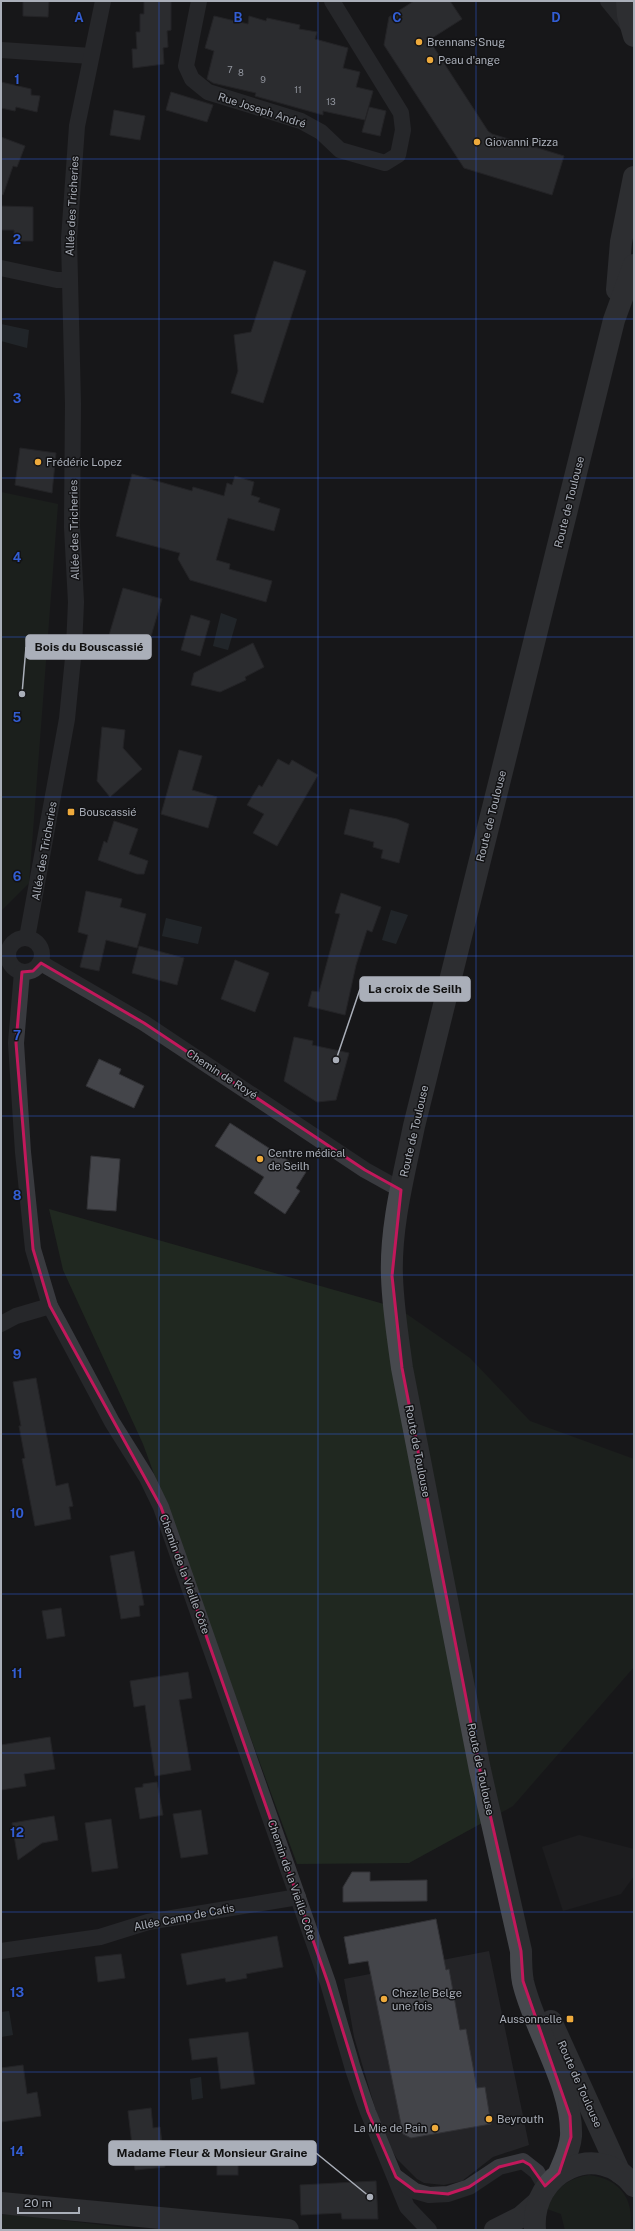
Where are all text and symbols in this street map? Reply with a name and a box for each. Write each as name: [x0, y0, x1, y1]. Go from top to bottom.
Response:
text: A: [74, 10, 84, 25]
text: B: [234, 10, 243, 25]
text: C: [392, 10, 402, 25]
text: D: [551, 10, 561, 25]
place label: Brennans'Snug: [427, 36, 505, 48]
marker: Brennans'Snug: [414, 37, 424, 47]
place label: Peau d'ange: [438, 54, 500, 66]
marker: Peau d'ange: [425, 55, 435, 65]
house number: 7: [227, 64, 233, 75]
house number: 8: [238, 67, 244, 78]
text: 1: [14, 72, 20, 87]
house number: 9: [260, 74, 266, 85]
house number: 11: [294, 84, 302, 95]
street label: Rue Joseph André: [217, 90, 307, 130]
house number: 13: [326, 96, 336, 107]
place label: Giovanni Pizza: [485, 136, 558, 148]
marker: Giovanni Pizza: [472, 137, 482, 147]
street label: Allée des Tricheries: [63, 155, 81, 256]
text: 2: [13, 232, 21, 247]
text: 3: [13, 391, 22, 406]
street label: Route de Toulouse: [552, 455, 586, 549]
place label: Frédéric Lopez: [46, 456, 122, 468]
marker: Frédéric Lopez: [33, 457, 43, 467]
street label: Allée des Tricheries: [67, 479, 81, 580]
text: 4: [13, 550, 22, 565]
callout: Bois du Bouscassié: [26, 635, 151, 659]
text: Bois du Bouscassié: [34, 640, 144, 654]
text: 5: [13, 710, 22, 725]
street label: Route de Toulouse: [474, 769, 508, 863]
street label: Allée des Tricheries: [29, 800, 59, 901]
place label: Bouscassié: [79, 806, 137, 818]
marker: Bouscassié: [66, 807, 76, 817]
text: 6: [13, 869, 22, 884]
callout: La croix de Seilh: [360, 977, 470, 1001]
text: La croix de Seilh: [368, 982, 462, 996]
text: 7: [13, 1028, 21, 1043]
street label: Chemin de Royé: [184, 1047, 260, 1101]
street label: Route de Toulouse: [398, 1084, 430, 1178]
place label: Centre médical de Seilh: [268, 1147, 346, 1172]
marker: Centre médical de Seilh: [255, 1154, 265, 1164]
text: 8: [13, 1188, 22, 1203]
text: 9: [13, 1347, 21, 1362]
street label: Route de Toulouse: [403, 1404, 433, 1498]
text: 10: [10, 1506, 24, 1521]
street label: Chemin de la Vieille Côte: [158, 1512, 212, 1636]
text: 11: [11, 1666, 23, 1681]
street label: Route de Toulouse: [465, 1722, 497, 1816]
street label: Chemin de la Vieille Côte: [266, 1818, 318, 1942]
text: 12: [10, 1825, 24, 1840]
street label: Allée Camp de Catis: [133, 1901, 236, 1933]
text: 13: [10, 1985, 24, 2000]
place label: Chez le Belge une fois: [392, 1987, 462, 2012]
marker: Chez le Belge une fois: [379, 1994, 389, 2004]
place label: Aussonnelle: [499, 2013, 562, 2025]
marker: Aussonnelle: [565, 2014, 575, 2024]
street label: Route de Toulouse: [555, 2039, 605, 2129]
place label: Beyrouth: [497, 2113, 544, 2125]
marker: Beyrouth: [484, 2114, 494, 2124]
place label: La Mie de Pain: [353, 2122, 427, 2134]
marker: La Mie de Pain: [430, 2123, 440, 2133]
callout: Madame Fleur & Monsieur Graine: [109, 2141, 316, 2165]
text: 14: [10, 2144, 25, 2159]
text: Madame Fleur & Monsieur Graine: [116, 2146, 308, 2160]
scale bar: [18, 2189, 79, 2215]
text: 20 m: [24, 2196, 52, 2210]

